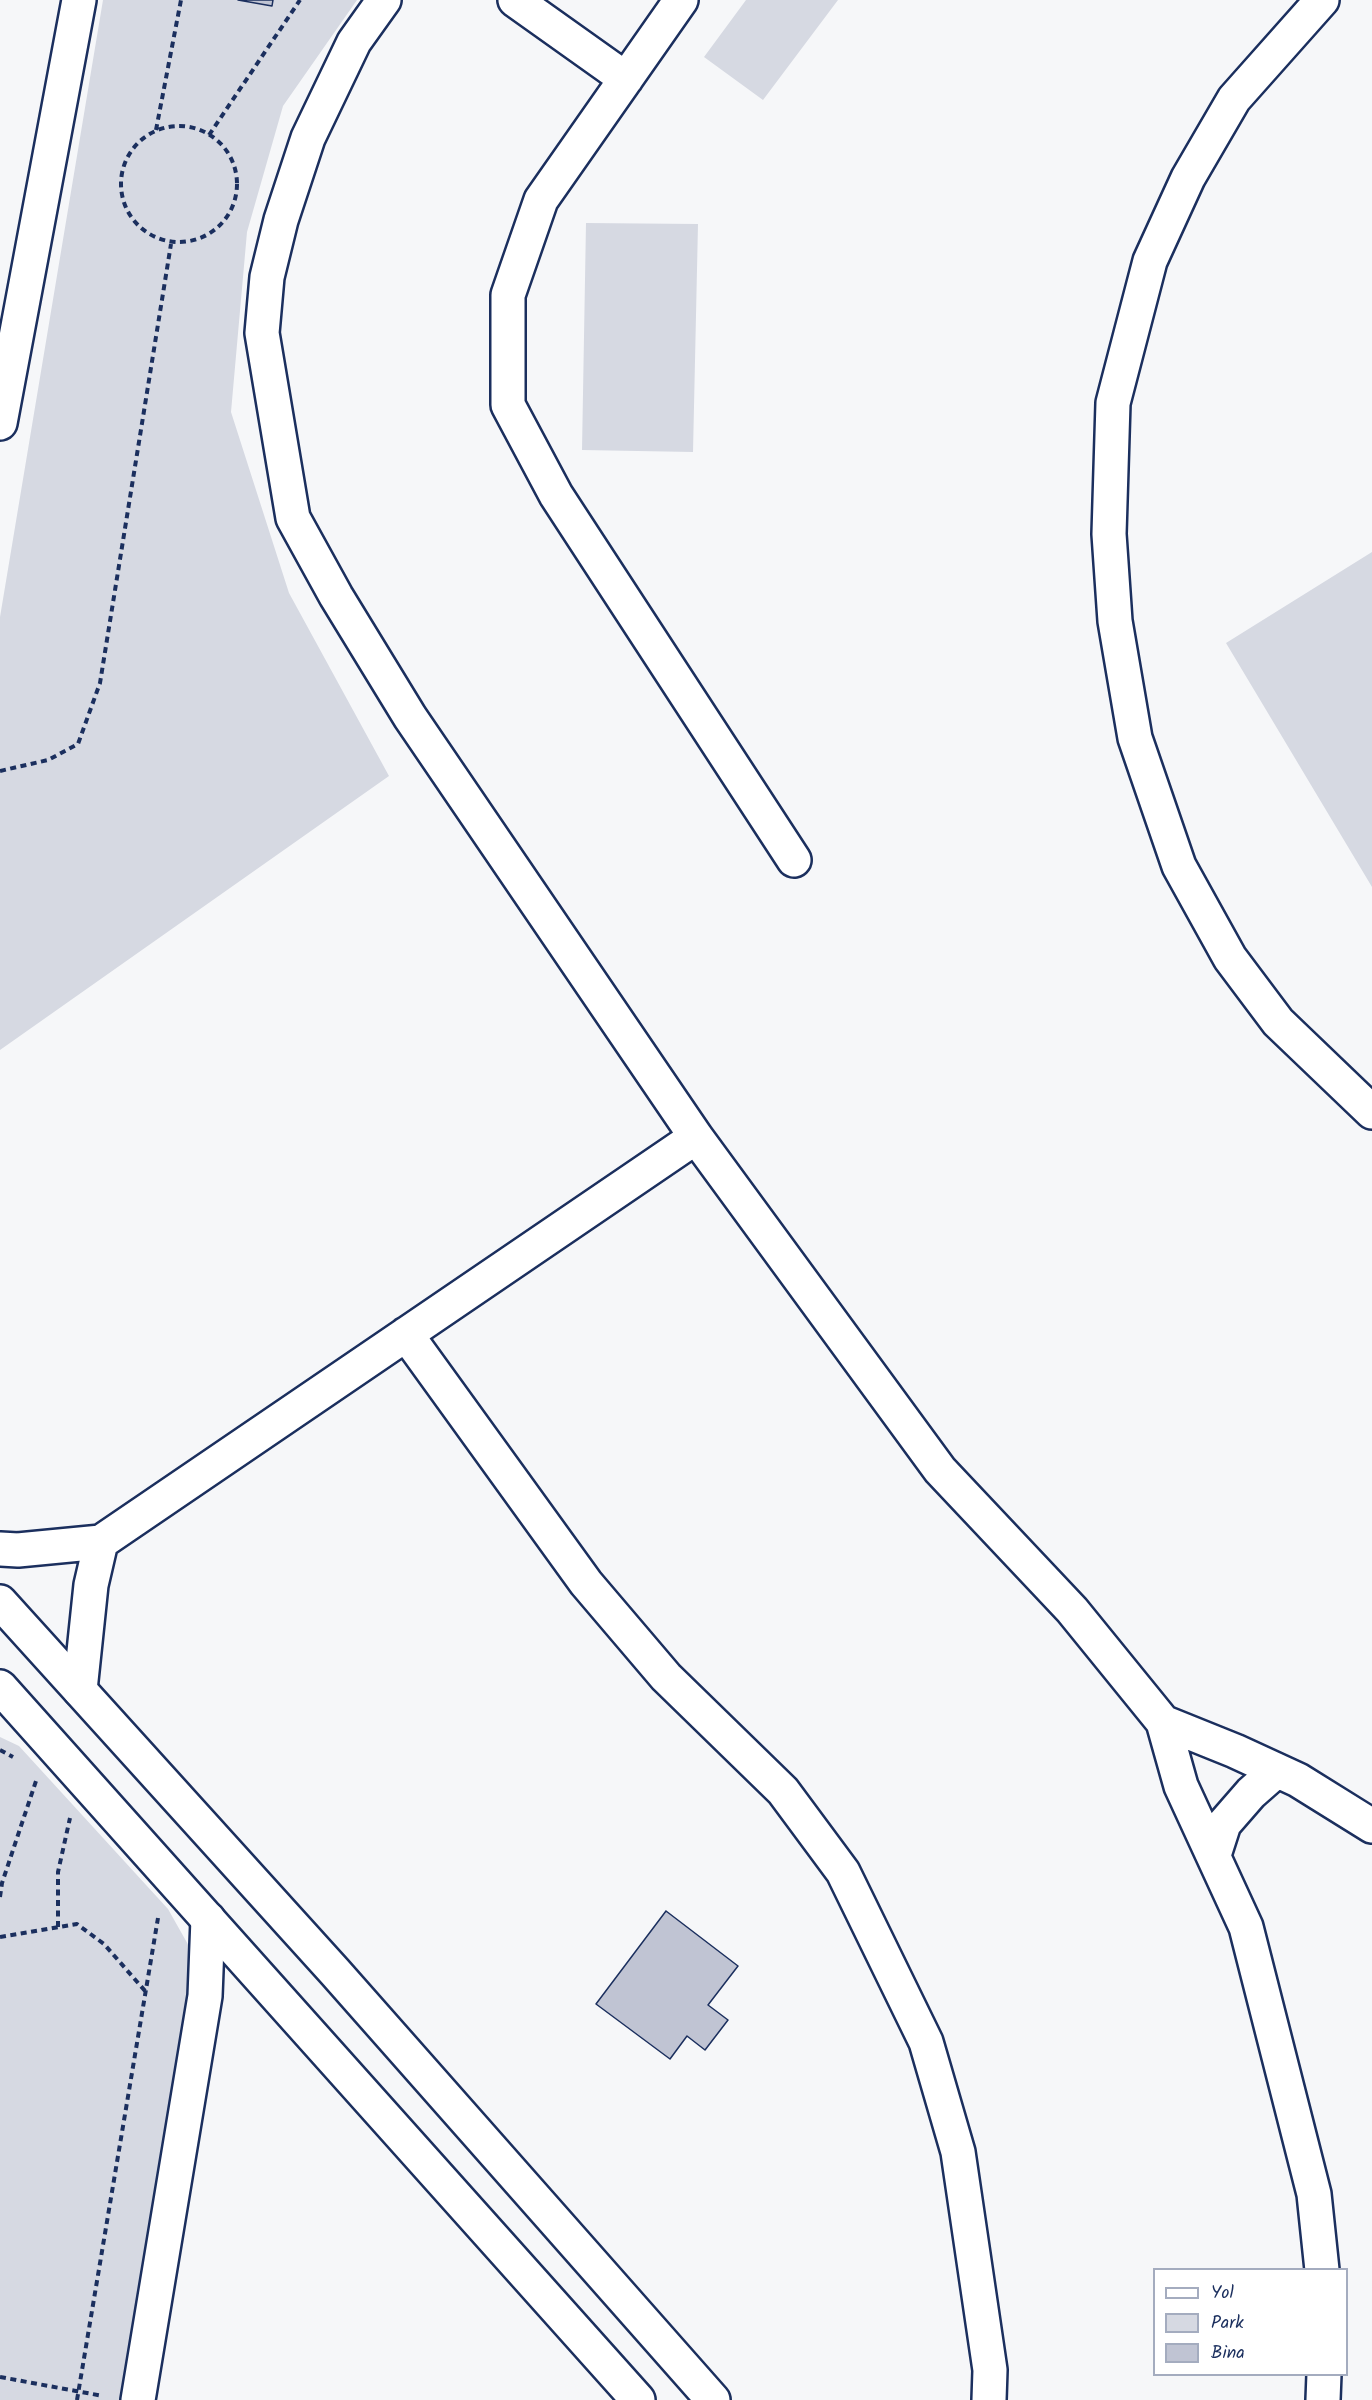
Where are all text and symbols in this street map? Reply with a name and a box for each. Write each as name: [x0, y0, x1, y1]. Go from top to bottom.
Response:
legend: [1153, 2268, 1348, 2376]
text: Yol: [1211, 2279, 1234, 2308]
text: Park: [1211, 2309, 1244, 2338]
text: Bina: [1211, 2339, 1245, 2368]

